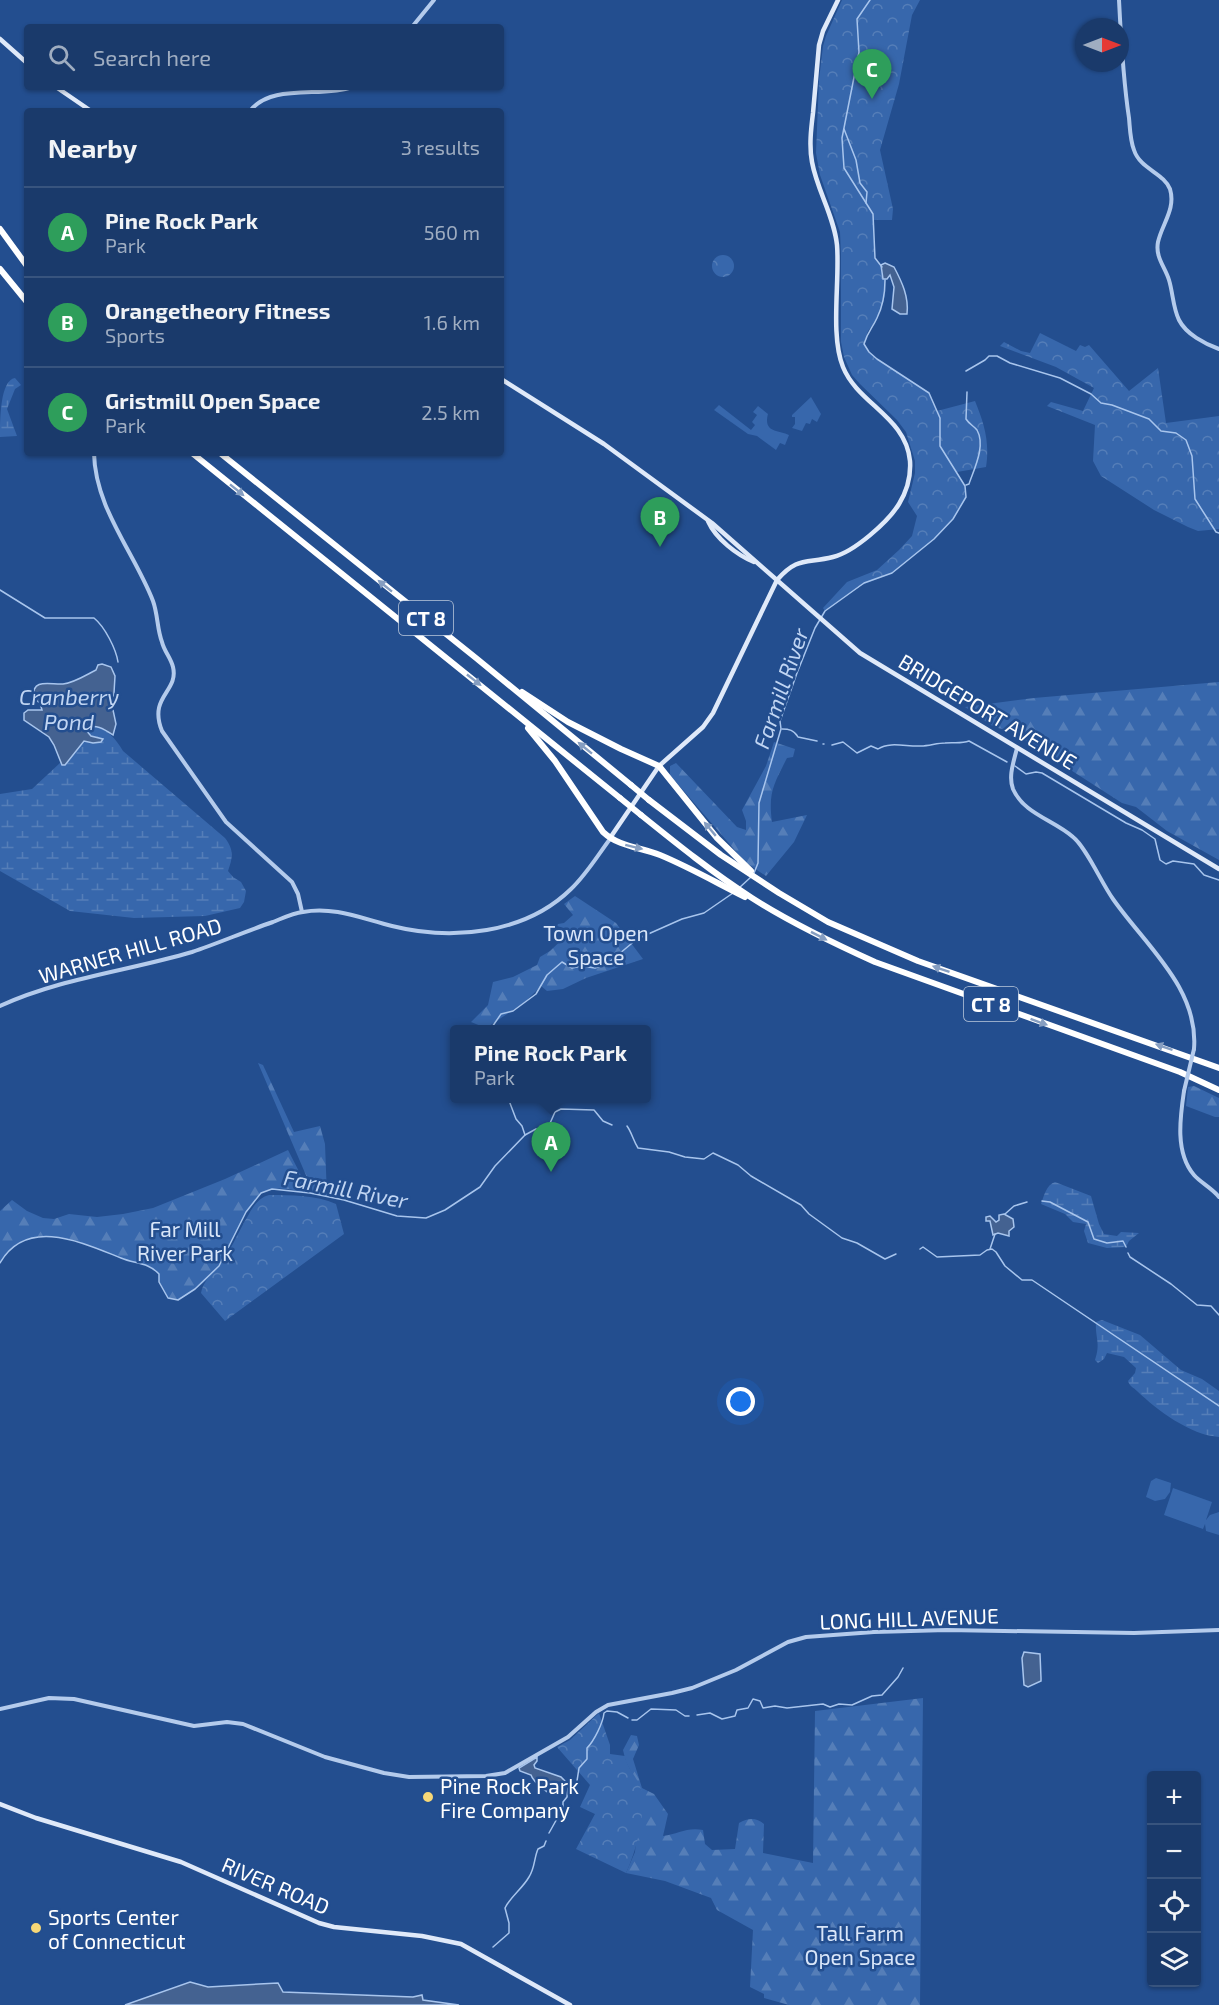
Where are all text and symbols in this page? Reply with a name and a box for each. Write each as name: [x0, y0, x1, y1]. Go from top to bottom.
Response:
north arrow: [1075, 18, 1129, 72]
search box: [24, 24, 504, 90]
icon: search: [45, 41, 78, 74]
text: Search here: [93, 44, 211, 70]
pin: C: [852, 50, 892, 99]
text: Nearby: [48, 132, 137, 163]
text: 3 results: [401, 135, 480, 159]
text: Pine Rock Park: [105, 207, 258, 233]
text: A: [61, 220, 74, 244]
text: 560 m: [424, 220, 480, 244]
text: Park: [105, 233, 146, 257]
text: Orangetheory Fitness: [105, 297, 330, 323]
text: B: [61, 310, 74, 334]
text: 1.6 km: [424, 310, 480, 334]
text: Sports: [105, 323, 165, 347]
text: Gristmill Open Space: [105, 387, 320, 413]
text: C: [62, 400, 73, 424]
text: 2.5 km: [421, 400, 480, 424]
text: Park: [105, 413, 146, 437]
one-way arrow: [229, 483, 245, 496]
pin: B: [640, 498, 680, 547]
one-way arrow: [377, 579, 393, 592]
road number: CT 8: [399, 601, 453, 635]
water label: Farmill River: [747, 623, 813, 752]
street label: BRIDGEPORT AVENUE: [895, 648, 1081, 774]
one-way arrow: [466, 674, 482, 687]
water label: Cranberry Pond: [19, 683, 119, 734]
one-way arrow: [578, 743, 593, 755]
one-way arrow: [703, 821, 716, 837]
one-way arrow: [625, 843, 643, 853]
street label: WARNER HILL ROAD: [36, 912, 224, 988]
park label: Town Open Space: [543, 920, 649, 969]
one-way arrow: [810, 930, 828, 940]
one-way arrow: [932, 963, 950, 973]
road number: CT 8: [964, 987, 1018, 1021]
one-way arrow: [1031, 1017, 1049, 1027]
popup: [450, 1025, 651, 1103]
text: Pine Rock Park: [474, 1039, 627, 1065]
one-way arrow: [1155, 1042, 1173, 1052]
text: Park: [474, 1065, 515, 1089]
pin: A: [532, 1122, 570, 1172]
water label: Farmill River: [282, 1163, 411, 1213]
park label: Far Mill River Park: [137, 1216, 233, 1265]
your location: [726, 1387, 755, 1416]
street label: LONG HILL AVENUE: [819, 1602, 999, 1634]
map controls: [1147, 1771, 1201, 1987]
button: +: [1147, 1771, 1201, 1825]
place label: Pine Rock Park Fire Company: [440, 1773, 579, 1822]
marker: Pine Rock Park Fire Company: [421, 1790, 435, 1804]
button: −: [1147, 1825, 1201, 1879]
street label: RIVER ROAD: [218, 1851, 334, 1919]
button: locate: [1147, 1879, 1201, 1933]
place label: Sports Center of Connecticut: [48, 1904, 185, 1953]
park label: Tall Farm Open Space: [804, 1920, 916, 1969]
marker: Sports Center of Connecticut: [29, 1921, 43, 1935]
button: layers: [1147, 1933, 1201, 1987]

